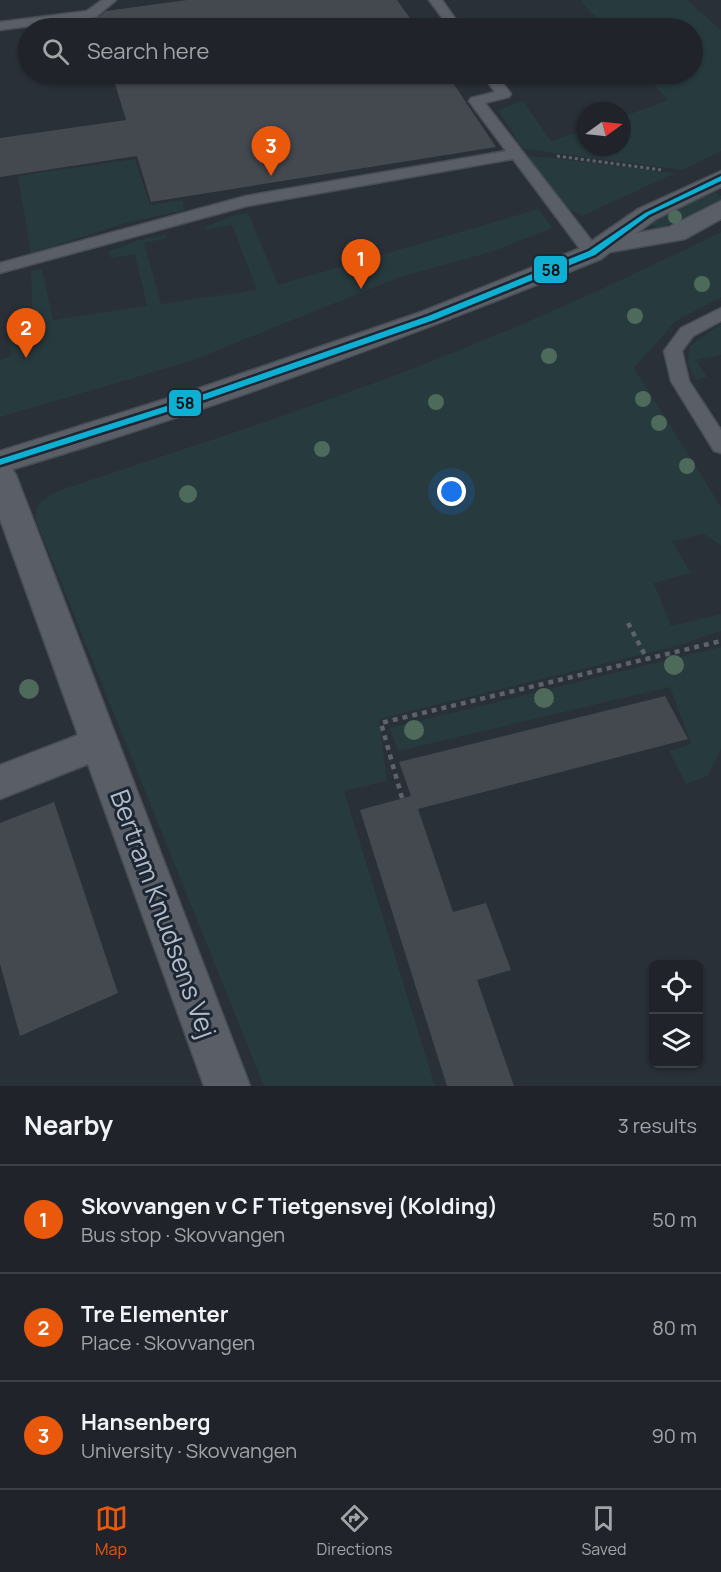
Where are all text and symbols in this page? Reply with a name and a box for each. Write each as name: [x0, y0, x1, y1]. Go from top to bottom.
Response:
search box: [18, 18, 703, 84]
icon: search: [39, 35, 72, 68]
text: Search here: [87, 36, 209, 66]
north arrow: [577, 102, 631, 156]
pin: 3: [252, 126, 290, 176]
pin: 1: [342, 240, 380, 289]
line badge: 58: [533, 255, 568, 284]
text: 58: [541, 259, 561, 281]
pin: 2: [6, 308, 46, 358]
line badge: 58: [168, 389, 202, 417]
text: 58: [175, 392, 195, 414]
your location: [437, 477, 466, 506]
street label: Bertram Knudsens Vej: [102, 785, 226, 1043]
map controls: [649, 960, 703, 1068]
button: locate: [649, 960, 703, 1014]
button: layers: [649, 1014, 703, 1068]
text: Nearby: [24, 1107, 113, 1143]
text: 3 results: [618, 1112, 697, 1139]
text: Skovvangen v C F Tietgensvej (Kolding): [81, 1191, 498, 1221]
text: 1: [39, 1206, 48, 1233]
text: 50 m: [652, 1206, 697, 1233]
text: Bus stop · Skovvangen: [81, 1221, 285, 1248]
text: Tre Elementer: [81, 1299, 229, 1329]
text: 2: [38, 1314, 49, 1341]
text: 80 m: [652, 1314, 697, 1341]
text: Place · Skovvangen: [81, 1329, 255, 1356]
text: Hansenberg: [81, 1407, 211, 1437]
text: 3: [38, 1422, 49, 1449]
text: 90 m: [651, 1422, 697, 1449]
text: University · Skovvangen: [81, 1437, 297, 1464]
tab: Map: [95, 1502, 128, 1560]
tab: Directions: [317, 1502, 392, 1560]
tab: Saved: [581, 1502, 626, 1560]

